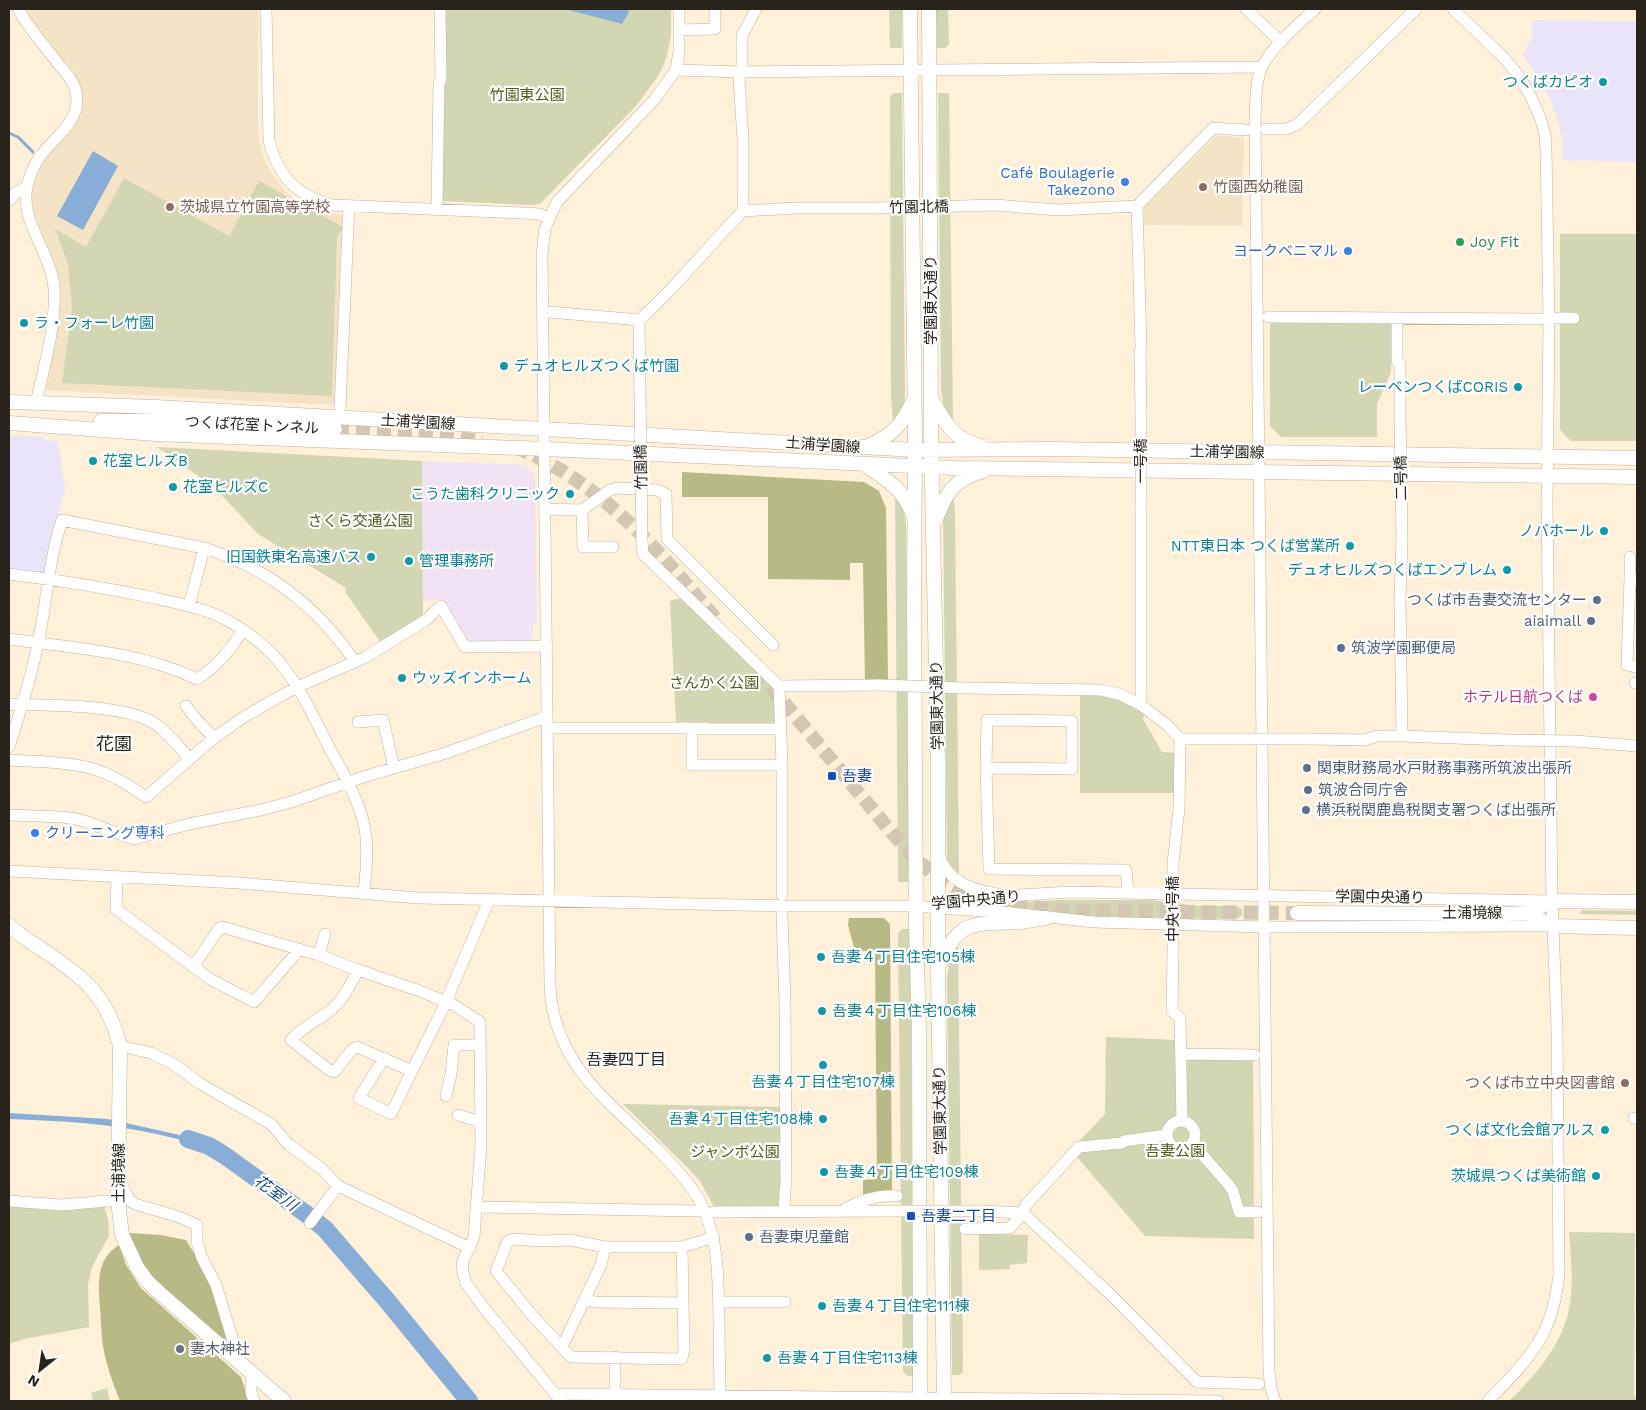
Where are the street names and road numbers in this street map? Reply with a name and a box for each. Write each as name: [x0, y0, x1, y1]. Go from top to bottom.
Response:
street label: 竹園北橋: [889, 197, 949, 217]
street label: 学園東大通り: [922, 255, 940, 345]
street label: 土浦学園線: [380, 411, 456, 433]
street label: つくば花室トンネル: [184, 412, 320, 438]
street label: 土浦学園線: [785, 433, 861, 457]
street label: 一号橋: [1132, 438, 1150, 484]
street label: 土浦学園線: [1189, 442, 1265, 462]
street label: 竹園橋: [632, 444, 650, 490]
street label: 二号橋: [1392, 455, 1410, 501]
street label: 学園東大通り: [927, 660, 947, 750]
street label: 中央1号橋: [1164, 876, 1182, 942]
street label: 学園中央通り: [930, 887, 1022, 913]
street label: 学園中央通り: [1335, 887, 1425, 907]
street label: 土浦境線: [1442, 904, 1502, 922]
street label: 学園東大通り: [930, 1065, 950, 1155]
street label: 土浦境線: [110, 1143, 128, 1203]

